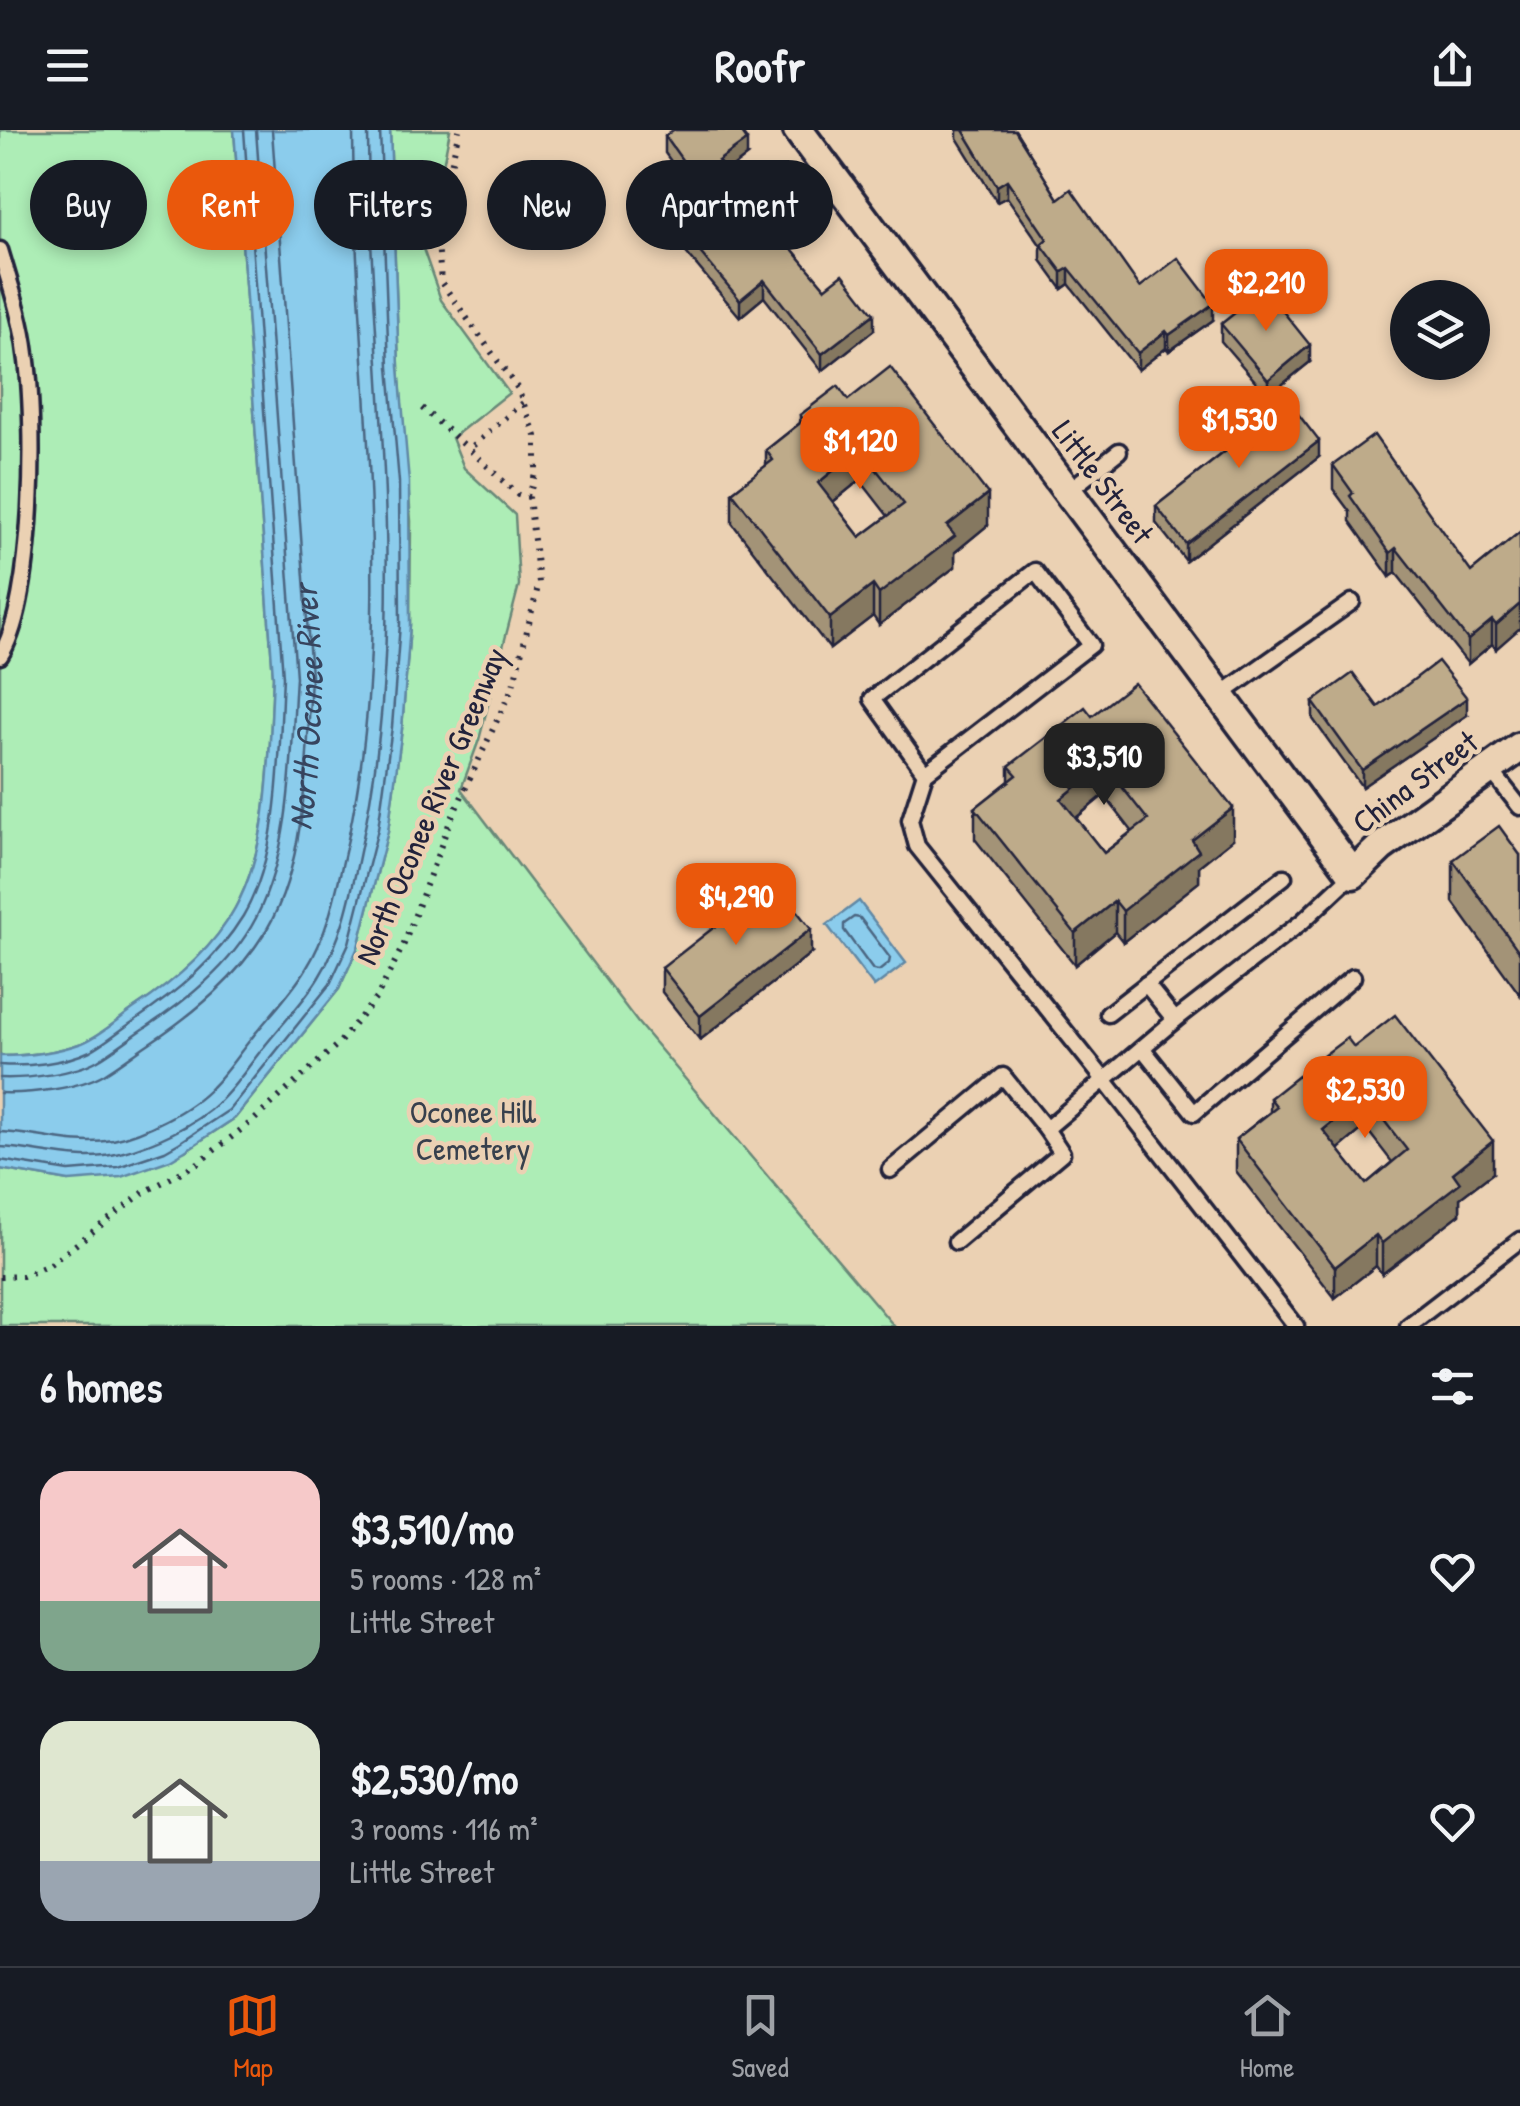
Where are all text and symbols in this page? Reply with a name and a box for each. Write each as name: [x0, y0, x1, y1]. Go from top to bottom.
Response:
text: Roofr: [715, 35, 805, 96]
icon: menu: [40, 38, 95, 93]
icon: share: [1425, 38, 1480, 93]
chip: Buy: [30, 160, 147, 250]
chip: Rent: [167, 160, 294, 250]
chip: Filters: [314, 160, 467, 250]
chip: New: [487, 160, 606, 250]
chip: Apartment: [626, 160, 833, 250]
pin: $2,210: [1185, 249, 1347, 334]
text: $2,210: [1227, 260, 1305, 303]
map controls: [1390, 280, 1490, 380]
button: layers: [1390, 280, 1490, 380]
pin: $1,530: [1158, 386, 1320, 471]
text: $1,530: [1201, 397, 1277, 440]
pin: $1,120: [779, 407, 941, 492]
street label: Little Street: [1043, 411, 1165, 553]
text: $1,120: [822, 418, 898, 461]
water label: North Oconee River: [276, 579, 334, 832]
street label: North Oconee River Greenway: [344, 641, 517, 971]
street label: China Street: [1343, 720, 1487, 843]
pin: $3,510: [1023, 723, 1185, 808]
text: $3,510: [1066, 734, 1142, 777]
pin: $4,290: [655, 863, 817, 948]
text: $4,290: [698, 874, 774, 917]
pin: $2,530: [1284, 1056, 1446, 1141]
text: $2,530: [1325, 1067, 1405, 1110]
park label: Oconee Hill Cemetery: [410, 1090, 536, 1170]
text: 6 homes: [40, 1358, 162, 1415]
icon: filters: [1425, 1359, 1480, 1414]
text: $3,510/mo: [350, 1500, 514, 1557]
icon: home: [120, 1511, 240, 1631]
icon: heart: [1425, 1544, 1480, 1599]
text: 5 rooms · 128 m²: [350, 1557, 541, 1600]
text: Little Street: [350, 1600, 494, 1643]
text: $2,530/mo: [350, 1750, 518, 1807]
icon: home: [120, 1761, 240, 1881]
icon: heart: [1425, 1794, 1480, 1849]
text: 3 rooms · 116 m²: [350, 1807, 538, 1850]
text: Little Street: [350, 1850, 494, 1893]
tab: Map: [225, 1988, 280, 2086]
tab: Saved: [731, 1988, 789, 2086]
tab: Home: [1240, 1988, 1295, 2086]

